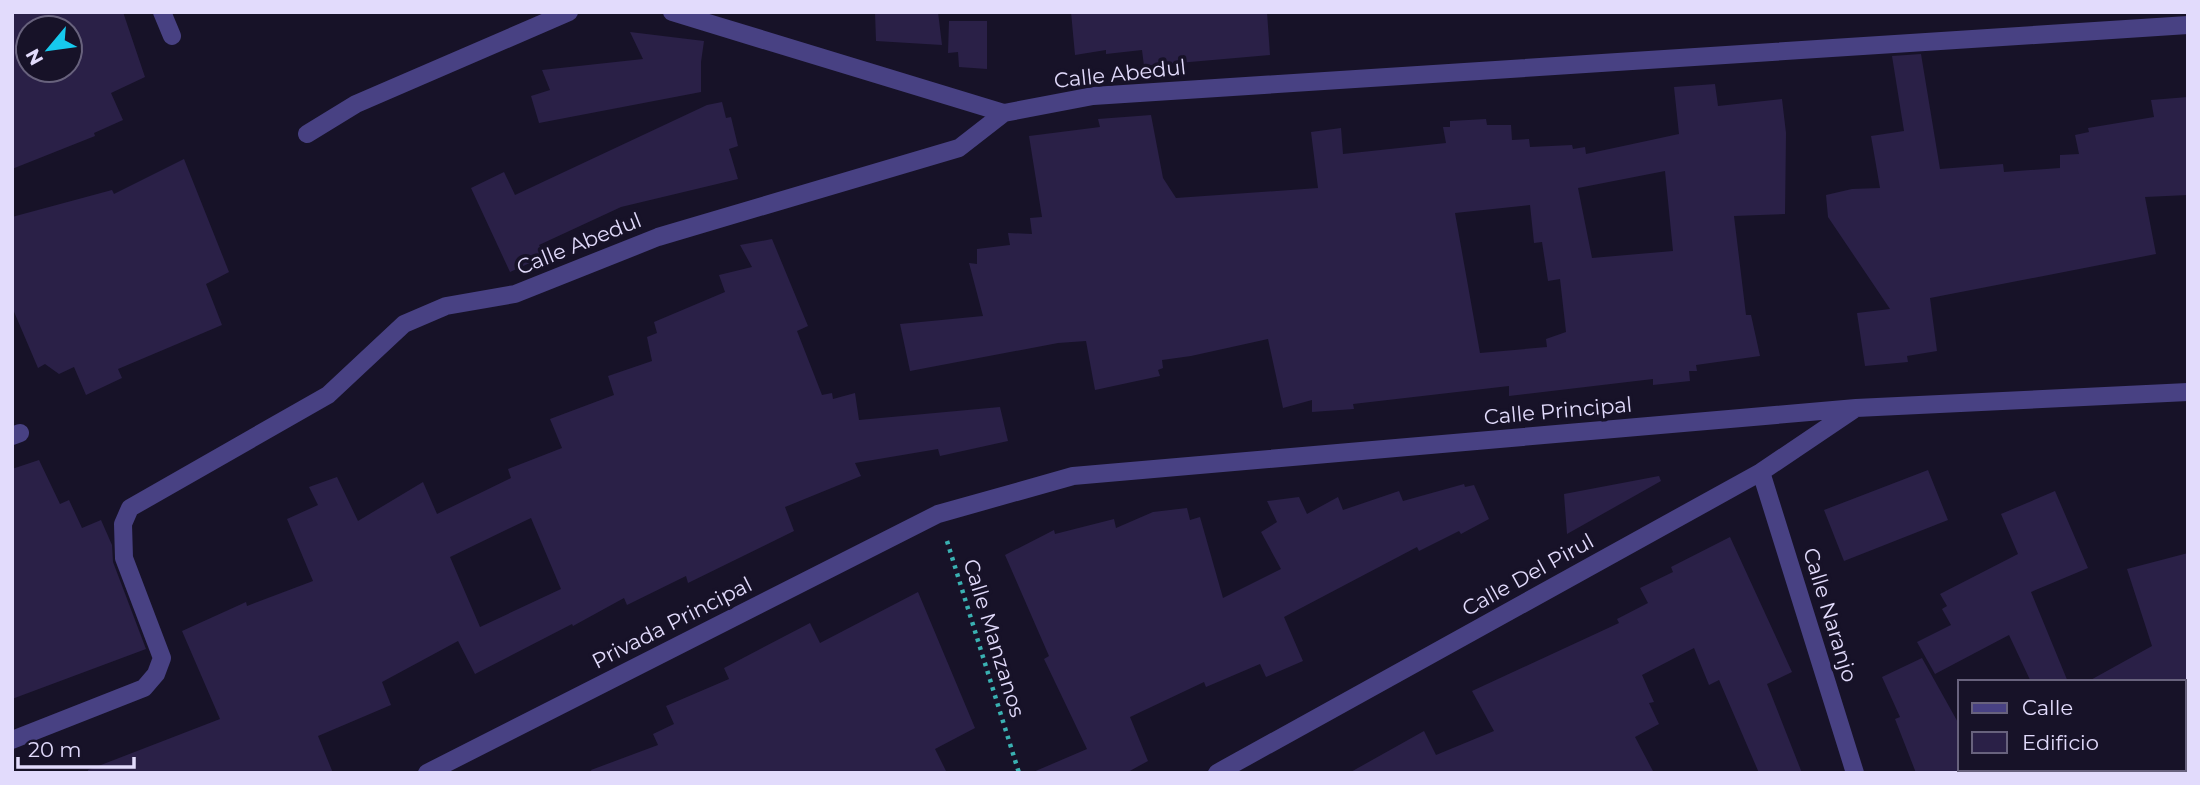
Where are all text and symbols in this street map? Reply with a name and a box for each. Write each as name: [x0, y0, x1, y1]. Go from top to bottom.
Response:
north arrow: [14, 14, 84, 84]
text: N: [21, 45, 48, 69]
street label: Calle Abedul: [1053, 54, 1187, 93]
street label: Calle Abedul: [513, 207, 645, 280]
street label: Calle Principal: [1483, 392, 1633, 429]
street label: Calle Del Pirul: [1458, 528, 1598, 621]
street label: Calle Naranjo: [1798, 545, 1863, 685]
street label: Calle Manzanos: [959, 556, 1030, 720]
street label: Privada Principal: [588, 571, 756, 674]
legend: [1958, 680, 2186, 771]
text: Calle: [2022, 695, 2073, 720]
scale bar: [18, 726, 133, 770]
text: Edificio: [2022, 730, 2099, 755]
text: 20 m: [28, 737, 82, 762]

